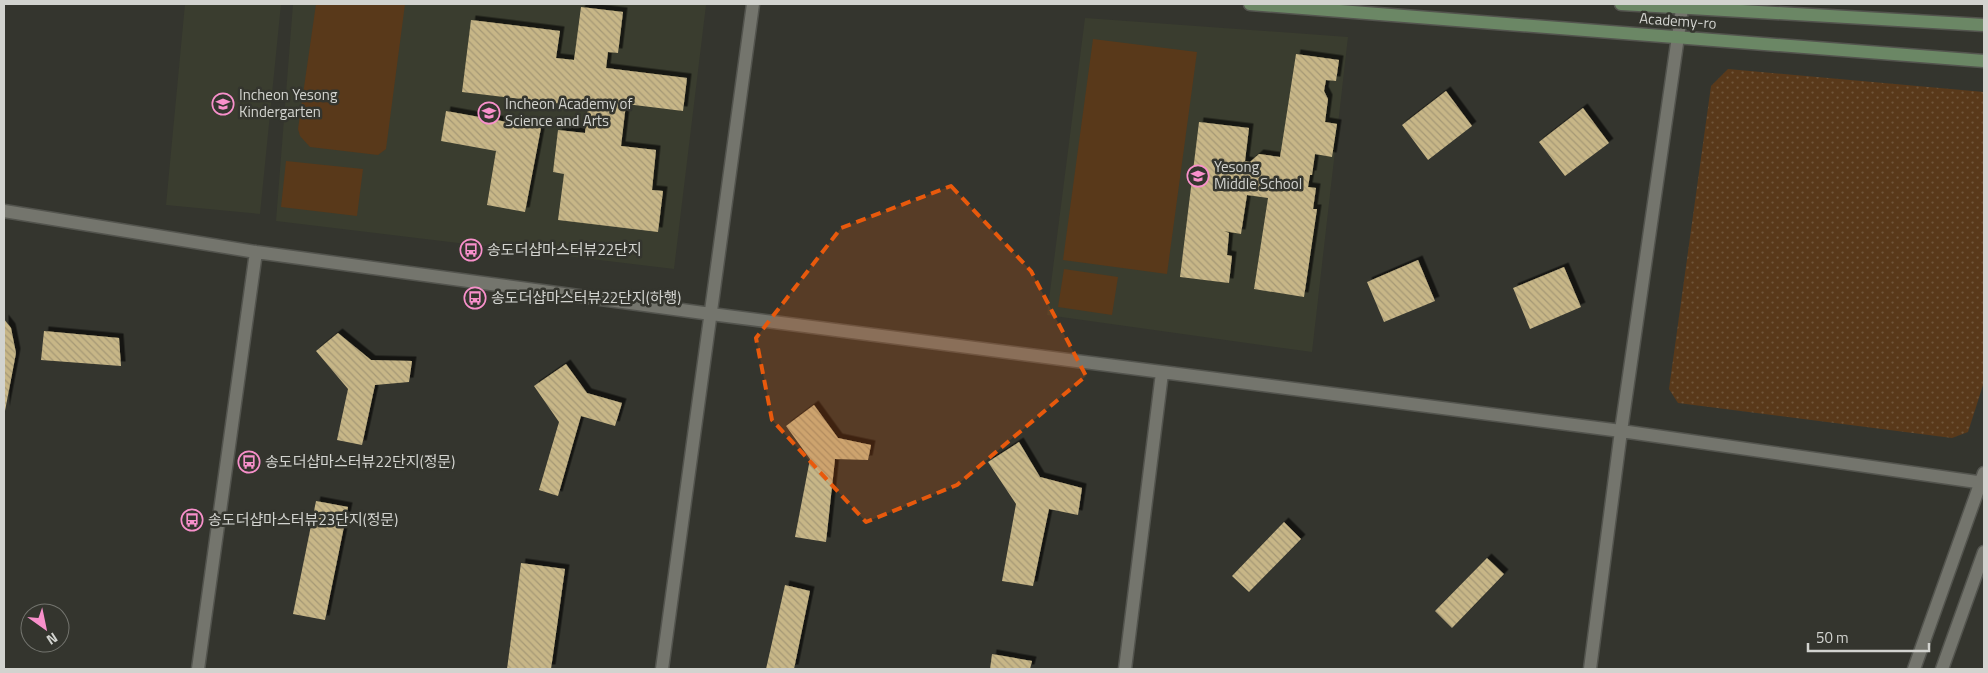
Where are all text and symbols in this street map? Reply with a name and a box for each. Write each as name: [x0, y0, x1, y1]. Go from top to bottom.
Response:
street label: Academy-ro: [1639, 6, 1718, 35]
place label: Incheon Yesong Kindergarten: [239, 83, 338, 123]
school or university icon: Incheon Yesong Kindergarten: [211, 92, 235, 116]
place label: Incheon Academy of Science and Arts: [505, 92, 633, 132]
school or university icon: Incheon Academy of Science and Arts: [477, 101, 501, 125]
place label: Yesong Middle School: [1214, 155, 1302, 195]
school or university icon: Yesong Middle School: [1186, 164, 1210, 188]
bus stop icon: 송도더샵마스터뷰22단지: [459, 238, 483, 262]
place label: 송도더샵마스터뷰22단지: [487, 238, 642, 261]
bus stop icon: 송도더샵마스터뷰22단지(하행): [463, 286, 487, 310]
place label: 송도더샵마스터뷰22단지(하행): [491, 286, 681, 309]
bus stop icon: 송도더샵마스터뷰22단지(정문): [237, 450, 261, 474]
place label: 송도더샵마스터뷰22단지(정문): [265, 450, 455, 473]
bus stop icon: 송도더샵마스터뷰23단지(정문): [180, 508, 204, 532]
place label: 송도더샵마스터뷰23단지(정문): [208, 508, 398, 531]
north arrow: [20, 603, 70, 653]
scale bar: [1808, 620, 1929, 652]
text: 50 m: [1816, 626, 1849, 649]
text: N: [43, 628, 62, 651]

